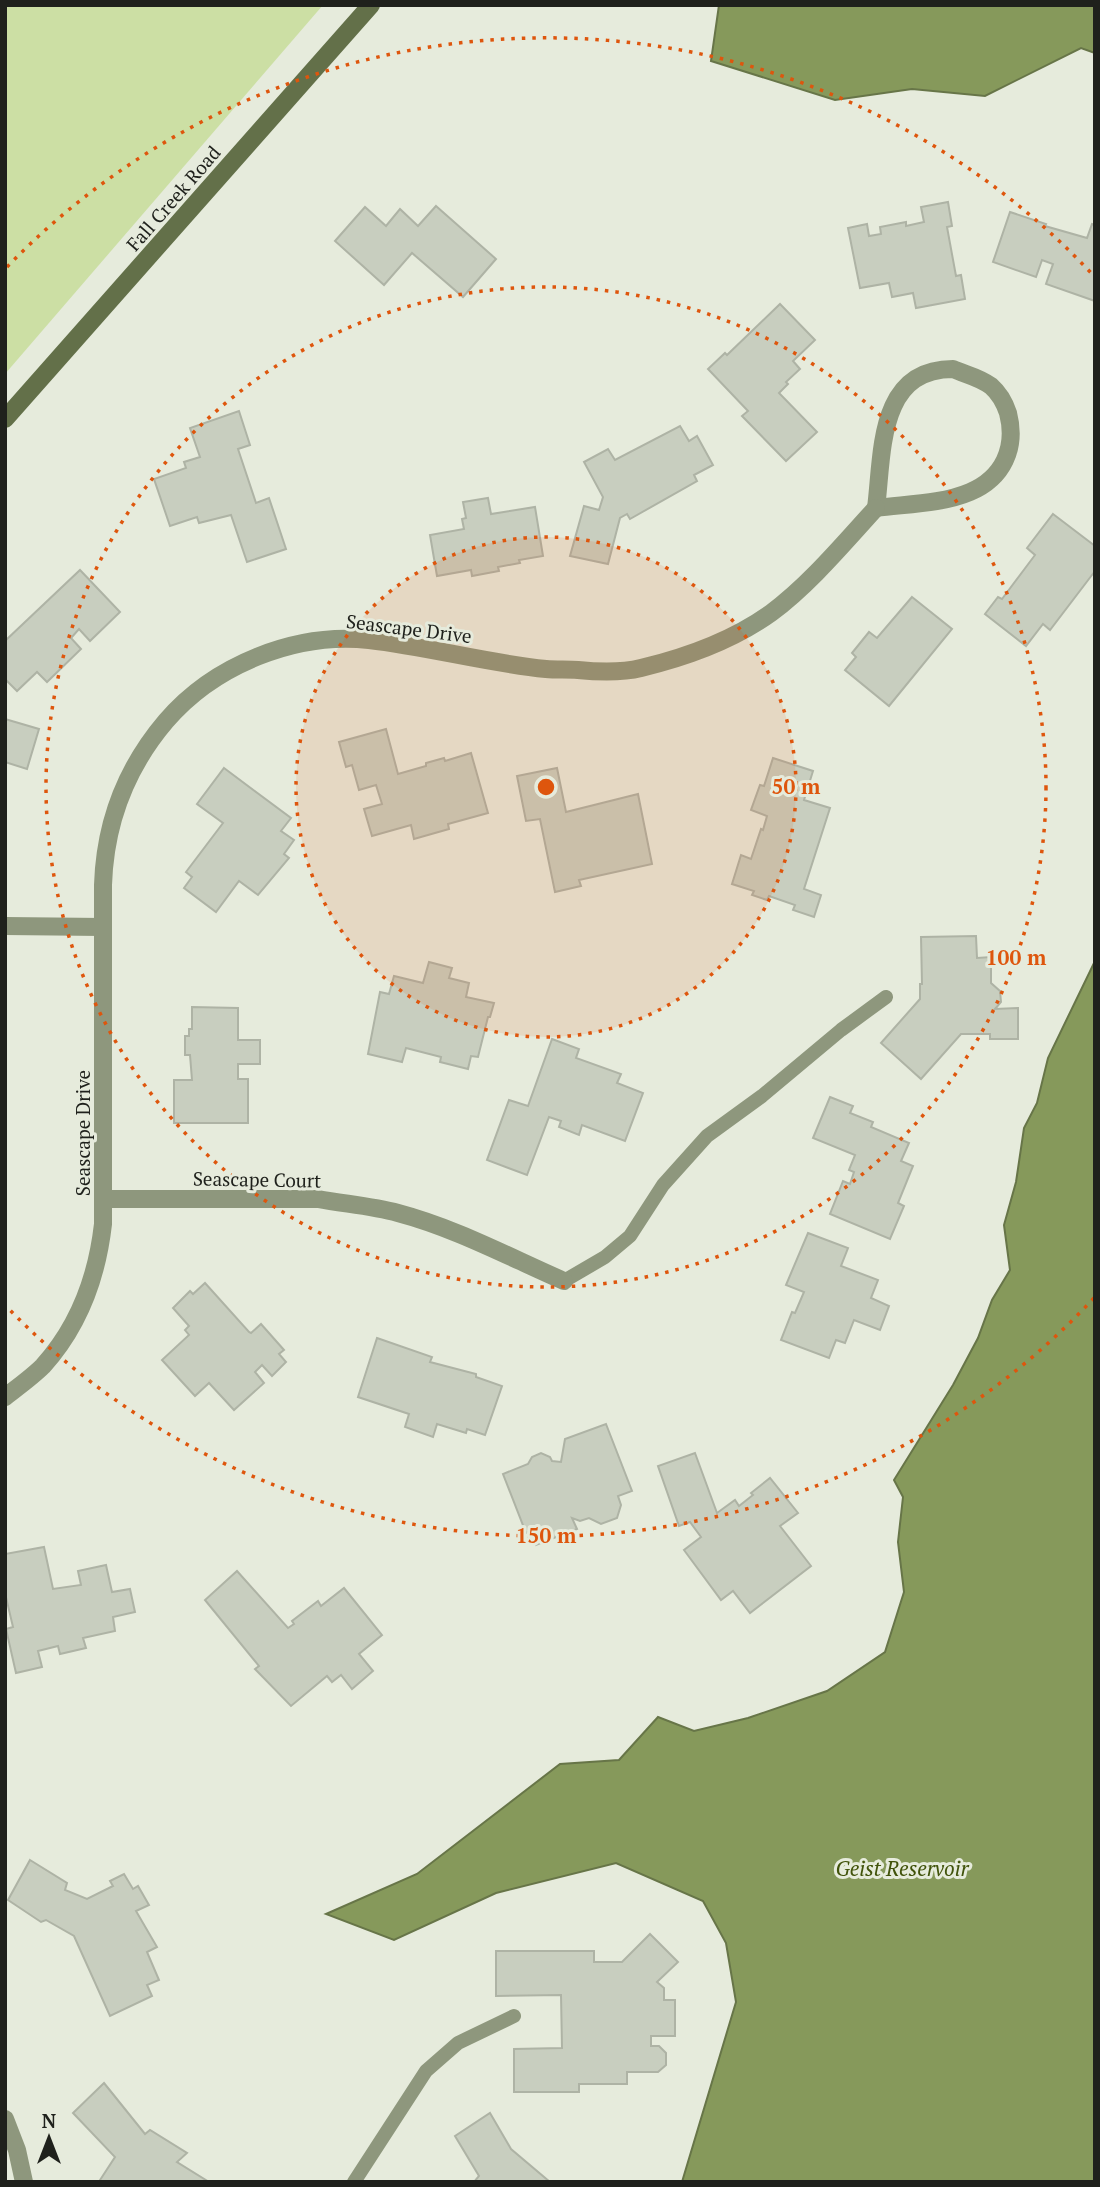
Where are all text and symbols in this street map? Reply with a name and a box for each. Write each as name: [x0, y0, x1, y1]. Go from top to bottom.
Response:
street label: Fall Creek Road: [120, 140, 226, 256]
street label: Seascape Drive: [345, 608, 473, 648]
text: 50 m: [772, 772, 821, 800]
centre of rings: [534, 775, 558, 799]
text: 100 m: [986, 943, 1047, 971]
street label: Seascape Drive: [70, 1070, 95, 1196]
street label: Seascape Court: [193, 1165, 321, 1193]
text: 150 m: [516, 1521, 577, 1549]
water label: Geist Reservoir: [835, 1854, 969, 1882]
north arrow: [14, 2103, 84, 2173]
text: N: [42, 2108, 57, 2133]

